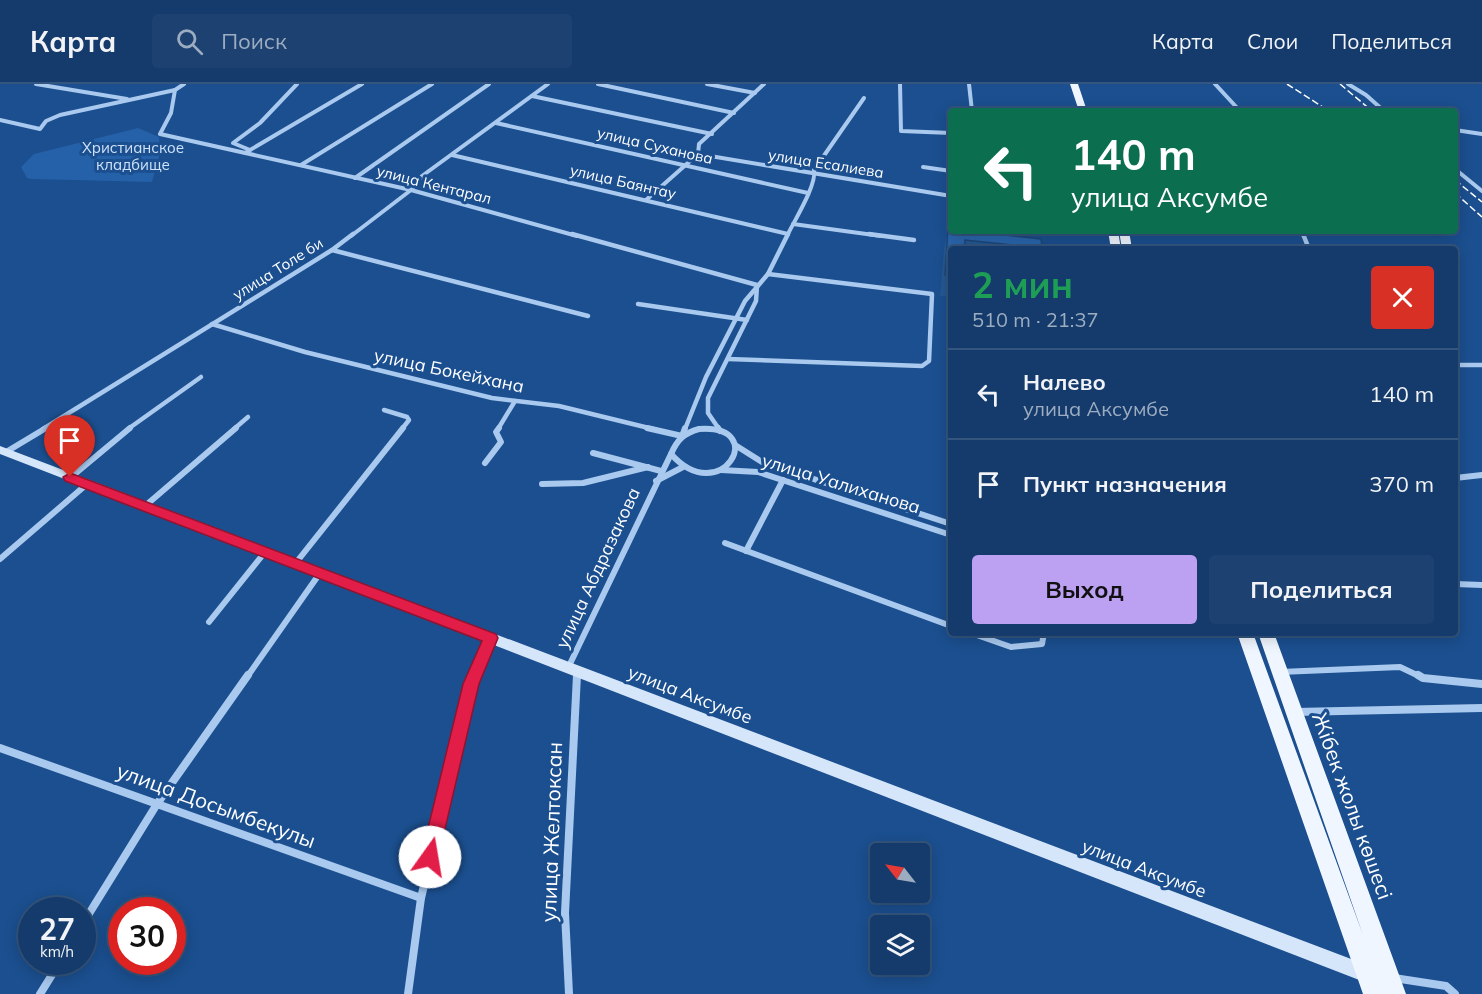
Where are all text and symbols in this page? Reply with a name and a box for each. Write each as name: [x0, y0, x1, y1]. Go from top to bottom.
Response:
search box: [152, 14, 572, 68]
text: Карта: [30, 24, 116, 59]
icon: search: [173, 25, 206, 58]
text: Поиск: [221, 27, 287, 55]
text: Карта: [1152, 28, 1214, 54]
text: Слои: [1247, 28, 1298, 54]
text: Поделиться: [1331, 28, 1452, 54]
street label: улица Суханова: [595, 123, 715, 168]
text: 140 m: [1071, 128, 1196, 181]
icon: left: [972, 132, 1050, 210]
park label: Христианское кладбище: [82, 138, 184, 174]
street label: улица Есалиева: [767, 145, 885, 182]
street label: улица Баянтау: [568, 160, 678, 203]
street label: улица Кентарал: [375, 161, 494, 208]
text: улица Аксумбе: [1071, 180, 1268, 214]
street label: улица Толе би: [229, 233, 326, 304]
text: 2 мин: [972, 262, 1073, 307]
button: close: [1371, 266, 1434, 329]
text: 510 m · 21:37: [972, 307, 1098, 332]
street label: улица Бокейхана: [372, 343, 526, 398]
text: Налево: [1023, 368, 1106, 396]
icon: left: [972, 378, 1005, 411]
text: 140 m: [1369, 380, 1434, 408]
text: улица Аксумбе: [1023, 396, 1169, 421]
pin: [44, 415, 95, 477]
icon: arrive: [53, 424, 86, 457]
street label: улица Уалиханова: [759, 449, 923, 519]
icon: arrive: [972, 468, 1005, 501]
text: Пункт назначения: [1023, 470, 1227, 498]
text: 370 m: [1369, 470, 1434, 498]
street label: улица Абдразакова: [550, 484, 645, 652]
button: Выход: [972, 555, 1197, 624]
button: Поделиться: [1209, 555, 1434, 624]
street label: улица Аксумбе: [625, 660, 756, 729]
street label: Жібек жолы көшесі: [1307, 709, 1399, 903]
street label: улица Желтоксан: [535, 741, 567, 923]
street label: улица Досымбекулы: [113, 757, 319, 853]
position arrow: [398, 825, 462, 889]
street label: улица Аксумбе: [1079, 834, 1210, 903]
north arrow: [870, 843, 930, 903]
map controls: [870, 843, 930, 975]
speed limit sign: 30: [108, 897, 186, 975]
text: 27: [39, 910, 75, 948]
button: layers: [870, 915, 930, 975]
text: km/h: [40, 942, 74, 961]

